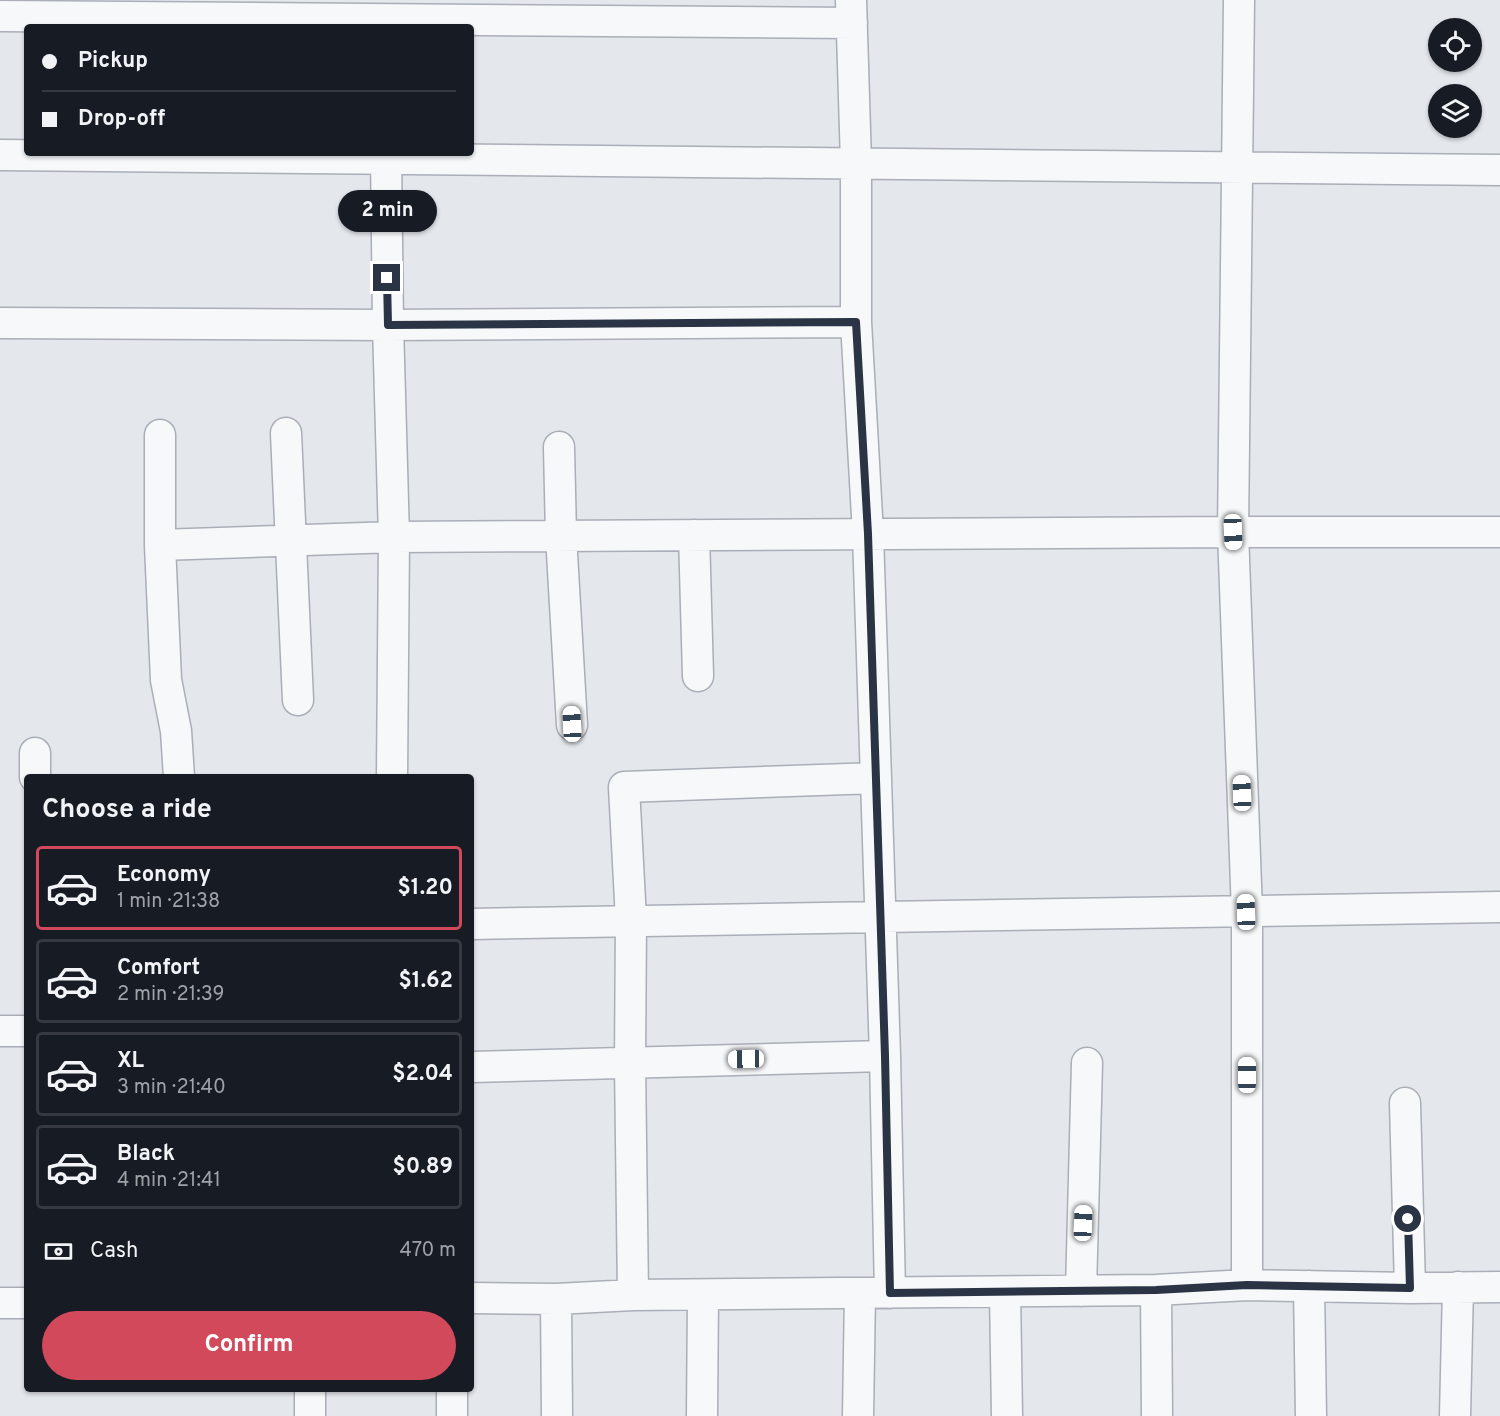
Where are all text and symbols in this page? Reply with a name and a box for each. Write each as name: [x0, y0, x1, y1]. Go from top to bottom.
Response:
map controls: [1428, 18, 1482, 138]
button: locate: [1428, 18, 1482, 72]
text: Pickup: [78, 48, 148, 75]
button: layers: [1428, 84, 1482, 138]
text: Drop-off: [78, 106, 165, 133]
callout: 2 min: [338, 191, 436, 233]
text: 2 min: [361, 198, 414, 224]
route end: [373, 264, 400, 291]
car: [1223, 514, 1243, 550]
car: [562, 706, 582, 742]
car: [1232, 775, 1252, 811]
text: Choose a ride: [42, 793, 212, 827]
icon: car: [45, 861, 99, 915]
text: Economy: [117, 862, 211, 889]
text: $1.20: [398, 875, 453, 902]
text: 1 min · 21:38: [117, 889, 220, 915]
car: [1236, 894, 1256, 930]
icon: car: [45, 954, 99, 1008]
text: Comfort: [117, 955, 200, 982]
text: $1.62: [398, 968, 453, 995]
text: 2 min · 21:39: [117, 982, 224, 1008]
icon: car: [45, 1047, 99, 1101]
text: XL: [117, 1048, 144, 1075]
car: [728, 1050, 764, 1068]
car: [1238, 1057, 1256, 1093]
text: $2.04: [392, 1061, 453, 1088]
text: 3 min · 21:40: [117, 1075, 226, 1101]
icon: car: [45, 1140, 99, 1194]
text: Black: [117, 1141, 175, 1168]
text: $0.89: [393, 1154, 453, 1181]
text: 4 min · 21:41: [117, 1168, 221, 1194]
car: [1073, 1205, 1093, 1241]
route start: [1394, 1205, 1421, 1232]
icon: cash: [42, 1235, 75, 1268]
text: Cash: [90, 1238, 139, 1265]
text: 470 m: [399, 1238, 456, 1264]
button: Confirm: [42, 1311, 456, 1380]

